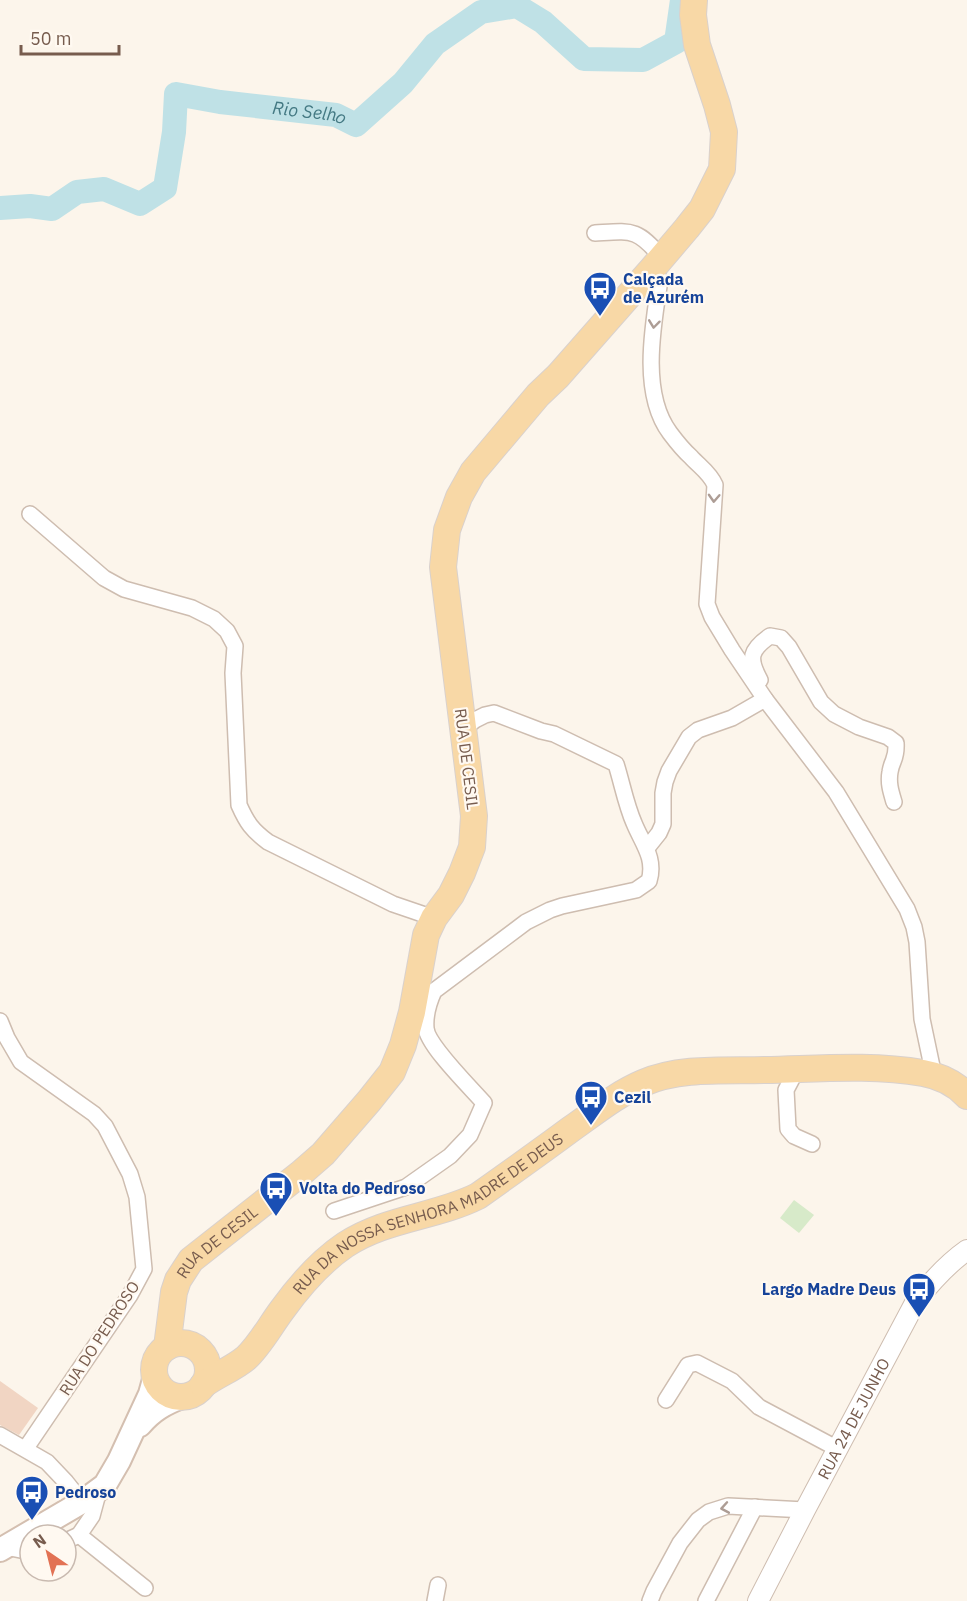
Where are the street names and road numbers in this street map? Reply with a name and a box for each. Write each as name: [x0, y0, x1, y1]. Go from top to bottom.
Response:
street label: RUA DE CESIL: [451, 707, 483, 811]
street label: RUA DA NOSSA SENHORA MADRE DE DEUS: [288, 1128, 567, 1298]
street label: RUA DE CESIL: [172, 1201, 261, 1282]
street label: RUA DO PEDROSO: [55, 1277, 143, 1399]
street label: RUA 24 DE JUNHO: [813, 1354, 894, 1483]

